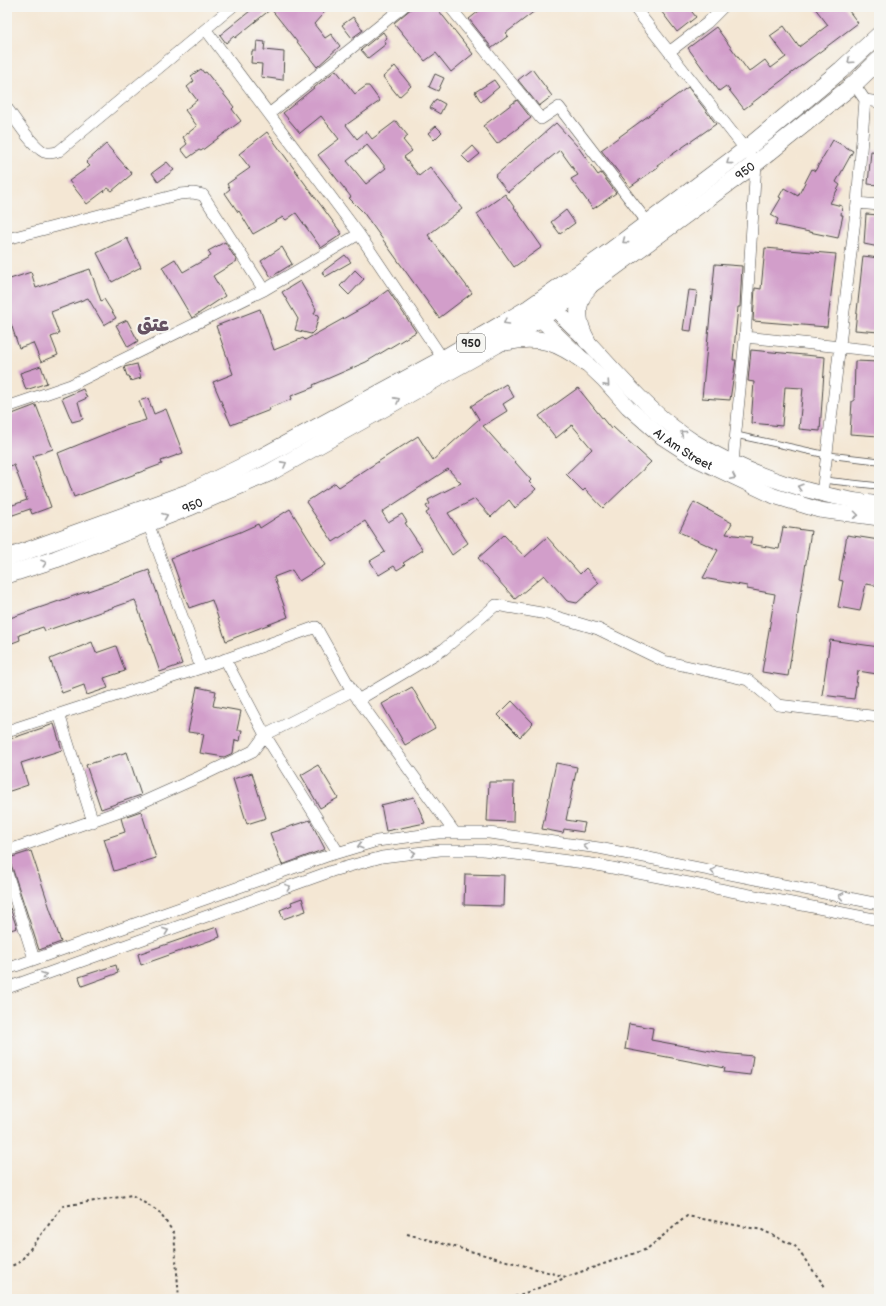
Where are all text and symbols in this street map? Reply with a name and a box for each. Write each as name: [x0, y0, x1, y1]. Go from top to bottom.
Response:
one-way arrow: [847, 57, 855, 64]
one-way arrow: [726, 157, 733, 164]
street label: 950: [732, 159, 758, 183]
one-way arrow: [622, 236, 629, 243]
district label: عتق: [137, 313, 169, 337]
one-way arrow: [503, 317, 510, 324]
road number: 950: [457, 334, 485, 352]
one-way arrow: [602, 379, 610, 387]
one-way arrow: [393, 398, 401, 405]
street label: Al Am Street: [650, 425, 715, 473]
one-way arrow: [680, 431, 687, 438]
one-way arrow: [280, 462, 287, 469]
one-way arrow: [729, 472, 736, 480]
one-way arrow: [797, 484, 804, 492]
street label: 950: [180, 495, 205, 517]
one-way arrow: [853, 511, 859, 520]
one-way arrow: [162, 513, 169, 521]
one-way arrow: [40, 559, 47, 568]
one-way arrow: [356, 841, 363, 850]
one-way arrow: [583, 842, 589, 851]
one-way arrow: [410, 849, 417, 858]
one-way arrow: [710, 867, 716, 875]
one-way arrow: [285, 883, 292, 892]
one-way arrow: [838, 893, 844, 901]
one-way arrow: [162, 927, 169, 936]
one-way arrow: [40, 971, 47, 979]

